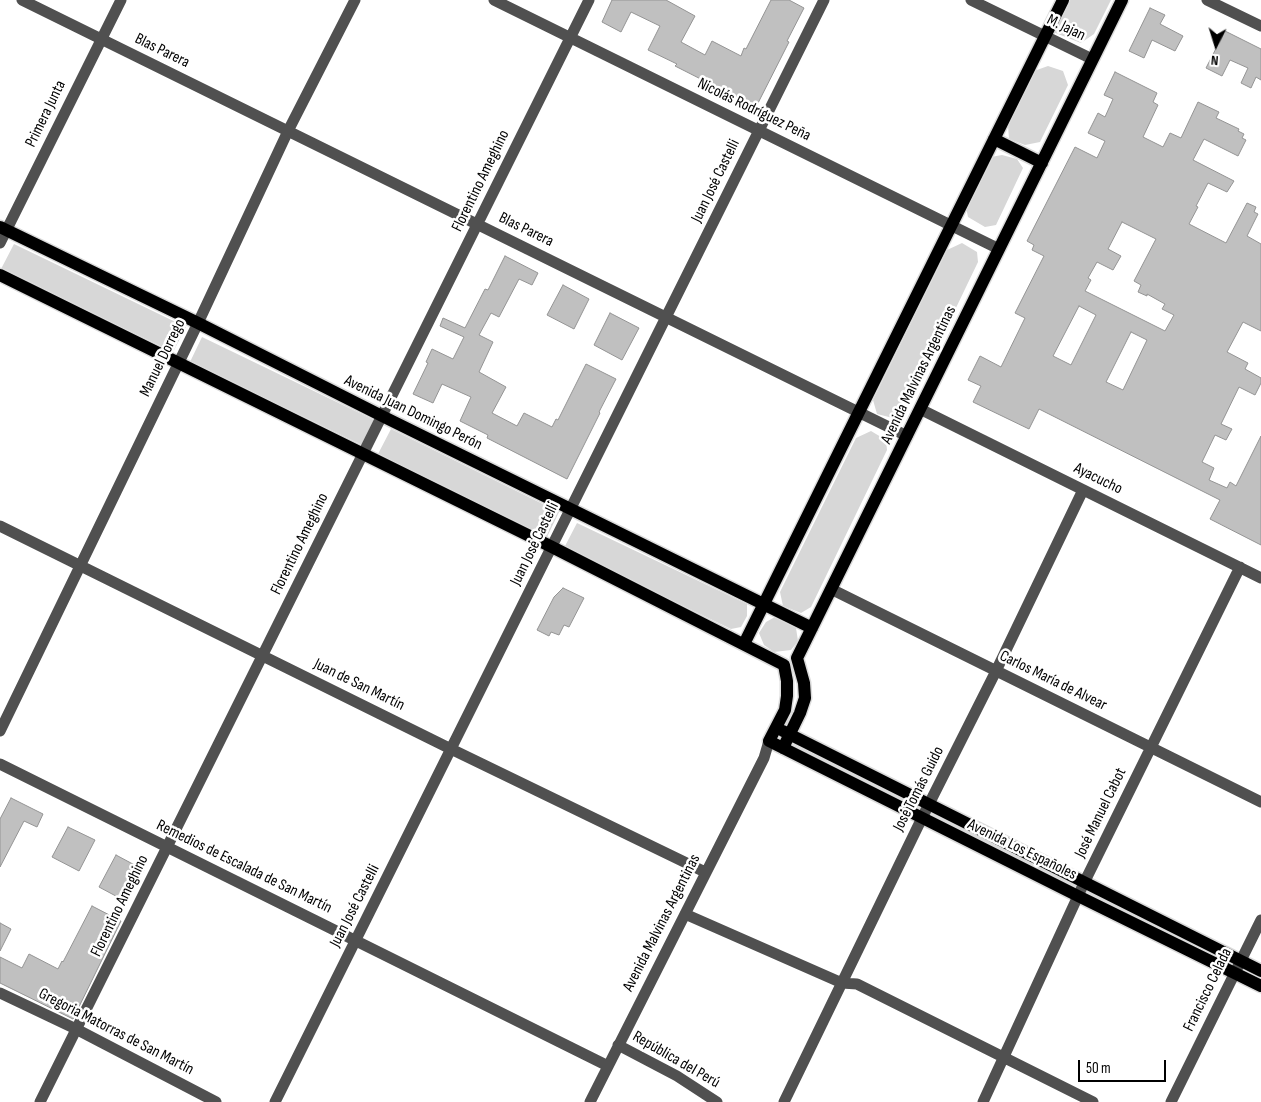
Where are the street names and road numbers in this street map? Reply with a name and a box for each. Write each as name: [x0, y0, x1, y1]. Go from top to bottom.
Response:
street label: M. Jajan: [1044, 11, 1088, 45]
street label: Blas Parera: [131, 30, 193, 72]
street label: Nicolás Rodríguez Peña: [694, 74, 814, 146]
street label: Primera Junta: [22, 77, 70, 151]
street label: Florentino Ameghino: [448, 127, 514, 235]
street label: Juan José Castelli: [688, 136, 744, 226]
street label: Blas Parera: [495, 209, 557, 251]
street label: Avenida Malvinas Argentinas: [877, 303, 961, 447]
street label: Manuel Dorrego: [136, 316, 190, 400]
street label: Avenida Juan Domingo Perón: [341, 371, 485, 455]
street label: Ayacucho: [1071, 459, 1125, 499]
street label: Florentino Ameghino: [267, 490, 333, 598]
street label: Juan José Castelli: [507, 499, 563, 589]
street label: Carlos María de Alvear: [996, 647, 1110, 715]
street label: Juan de San Martín: [310, 655, 408, 715]
street label: José Tomás Guido: [889, 743, 949, 835]
street label: José Manuel Cabot: [1071, 765, 1131, 861]
street label: Avenida Los Españoles: [964, 815, 1080, 885]
street label: Remedios de Escalada de San Martín: [153, 816, 335, 918]
street label: Avenida Malvinas Argentinas: [619, 851, 705, 995]
street label: Florentino Ameghino: [87, 852, 153, 960]
street label: Juan José Castelli: [326, 862, 384, 950]
street label: Francisco Celada: [1180, 945, 1236, 1035]
street label: Gregoria Matorras de San Martín: [35, 984, 197, 1080]
street label: República del Perú: [629, 1027, 723, 1093]

